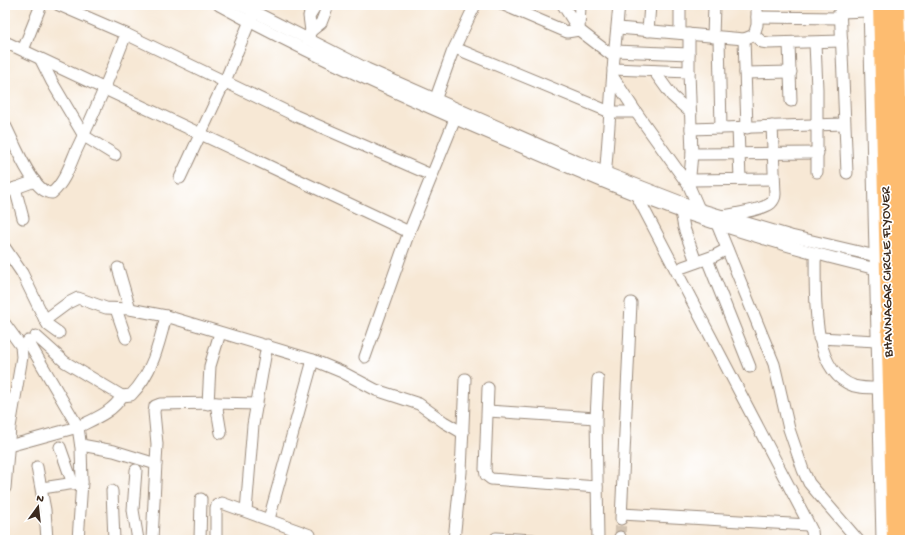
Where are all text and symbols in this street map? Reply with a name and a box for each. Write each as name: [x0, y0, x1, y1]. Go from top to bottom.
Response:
street label: BHAVNAGAR CIRCLE FLYOVER: [878, 186, 898, 358]
north arrow: [18, 487, 58, 527]
text: N: [35, 493, 45, 506]

